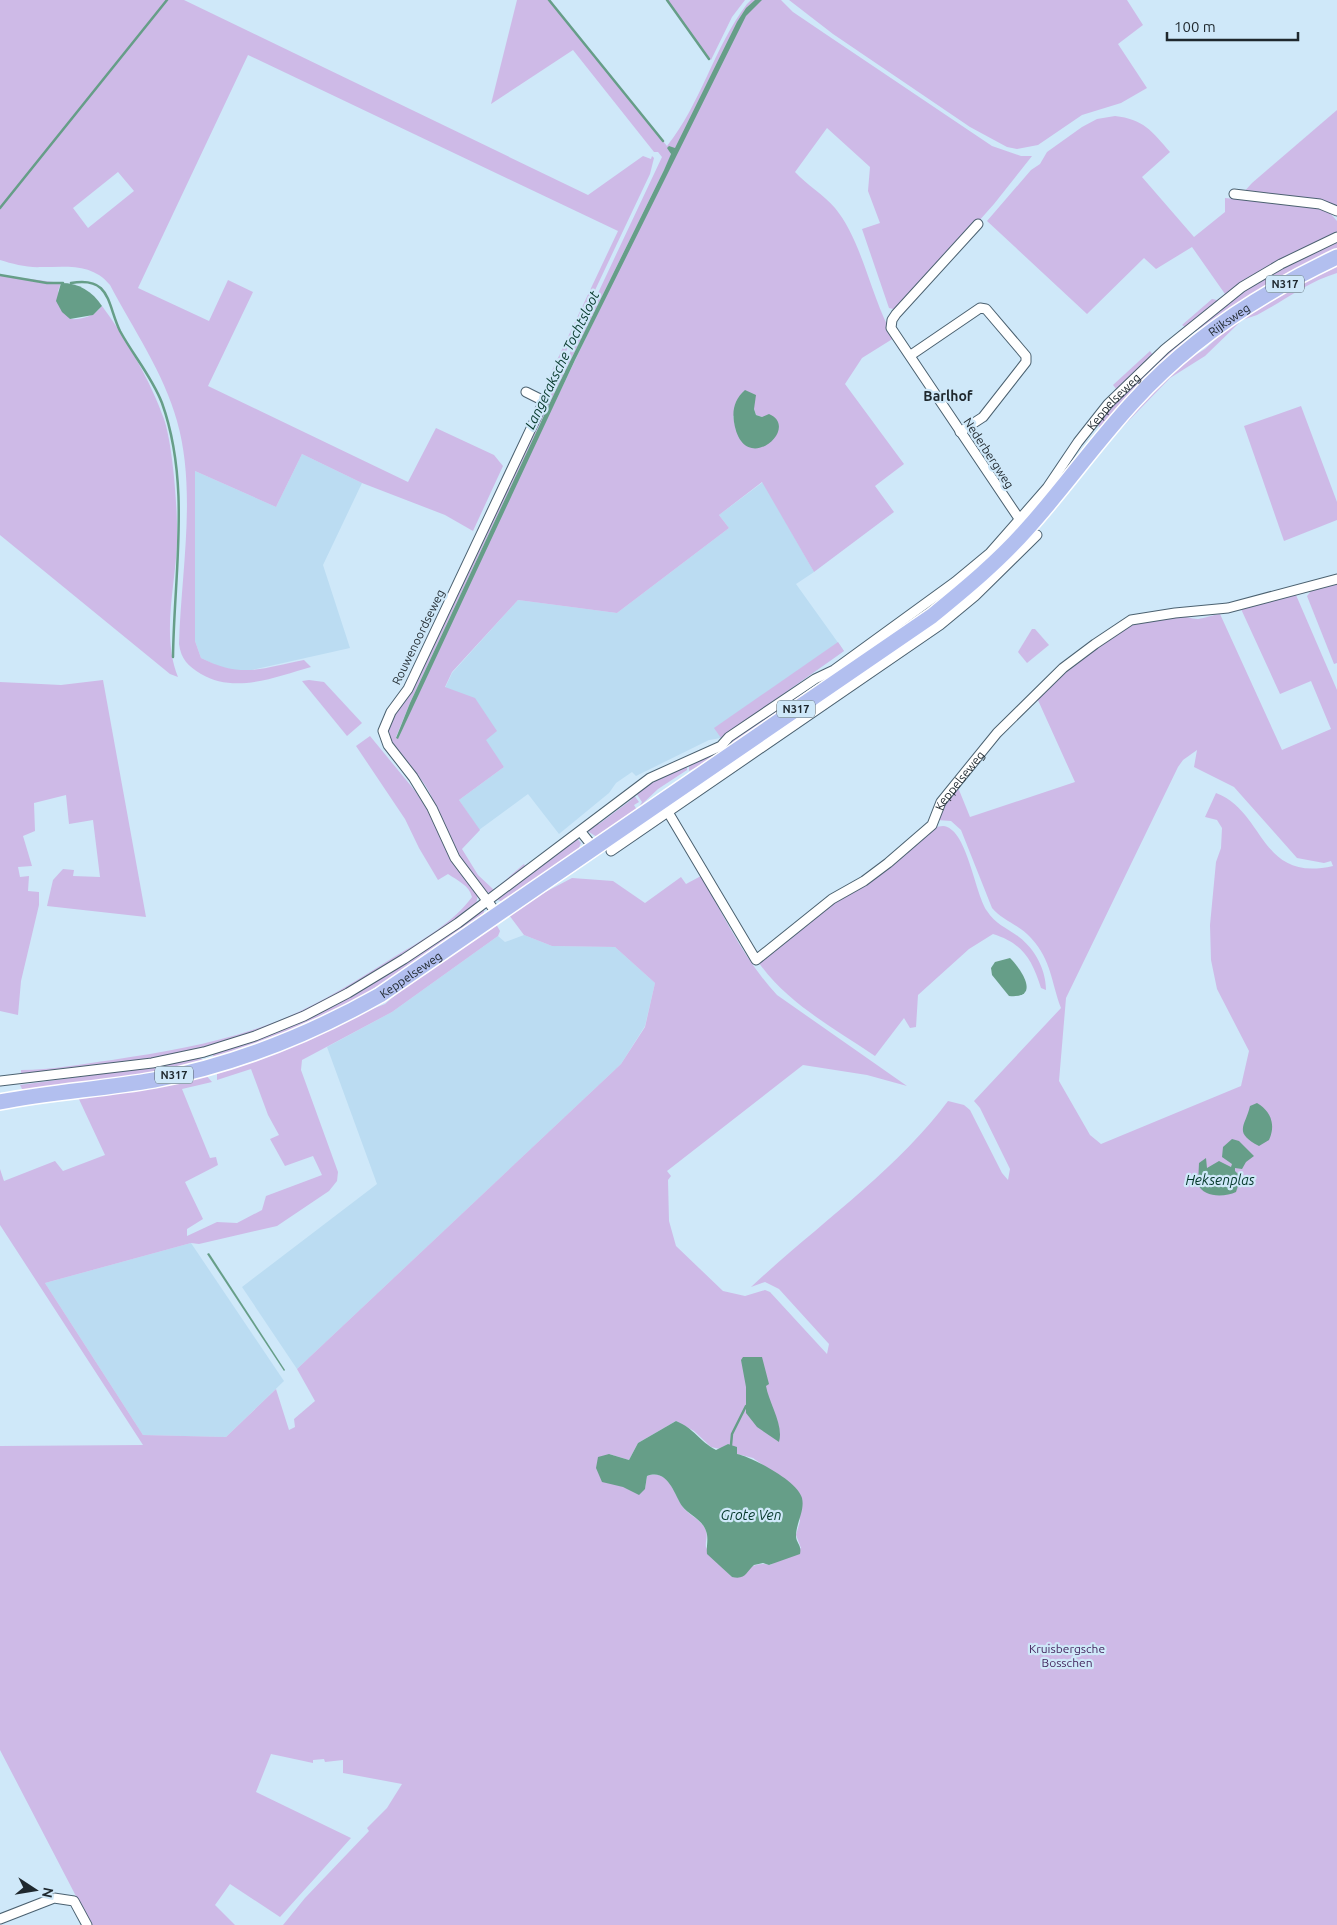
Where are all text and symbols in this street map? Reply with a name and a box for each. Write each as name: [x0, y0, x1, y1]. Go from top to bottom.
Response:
scale bar: [1167, 10, 1298, 42]
text: 100 m: [1174, 18, 1216, 35]
road number: N317: [1266, 276, 1304, 292]
water label: Langeraksche Tochtsloot: [522, 288, 603, 432]
street label: Rijksweg: [1206, 300, 1252, 338]
street label: Keppelseweg: [1084, 370, 1143, 432]
district label: Barlhof: [923, 388, 973, 404]
street label: Nederbergweg: [961, 415, 1017, 491]
street label: Rouwenoordseweg: [389, 587, 447, 687]
road number: N317: [777, 701, 815, 718]
street label: Keppelseweg: [932, 748, 987, 812]
street label: Keppelseweg: [377, 948, 444, 1000]
road number: N317: [155, 1066, 193, 1084]
water label: Heksenplas: [1185, 1172, 1255, 1188]
water label: Grote Ven: [721, 1507, 781, 1523]
park label: Kruisbergsche Bosschen: [1029, 1642, 1105, 1669]
north arrow: [10, 1865, 60, 1915]
text: N: [39, 1886, 57, 1899]

